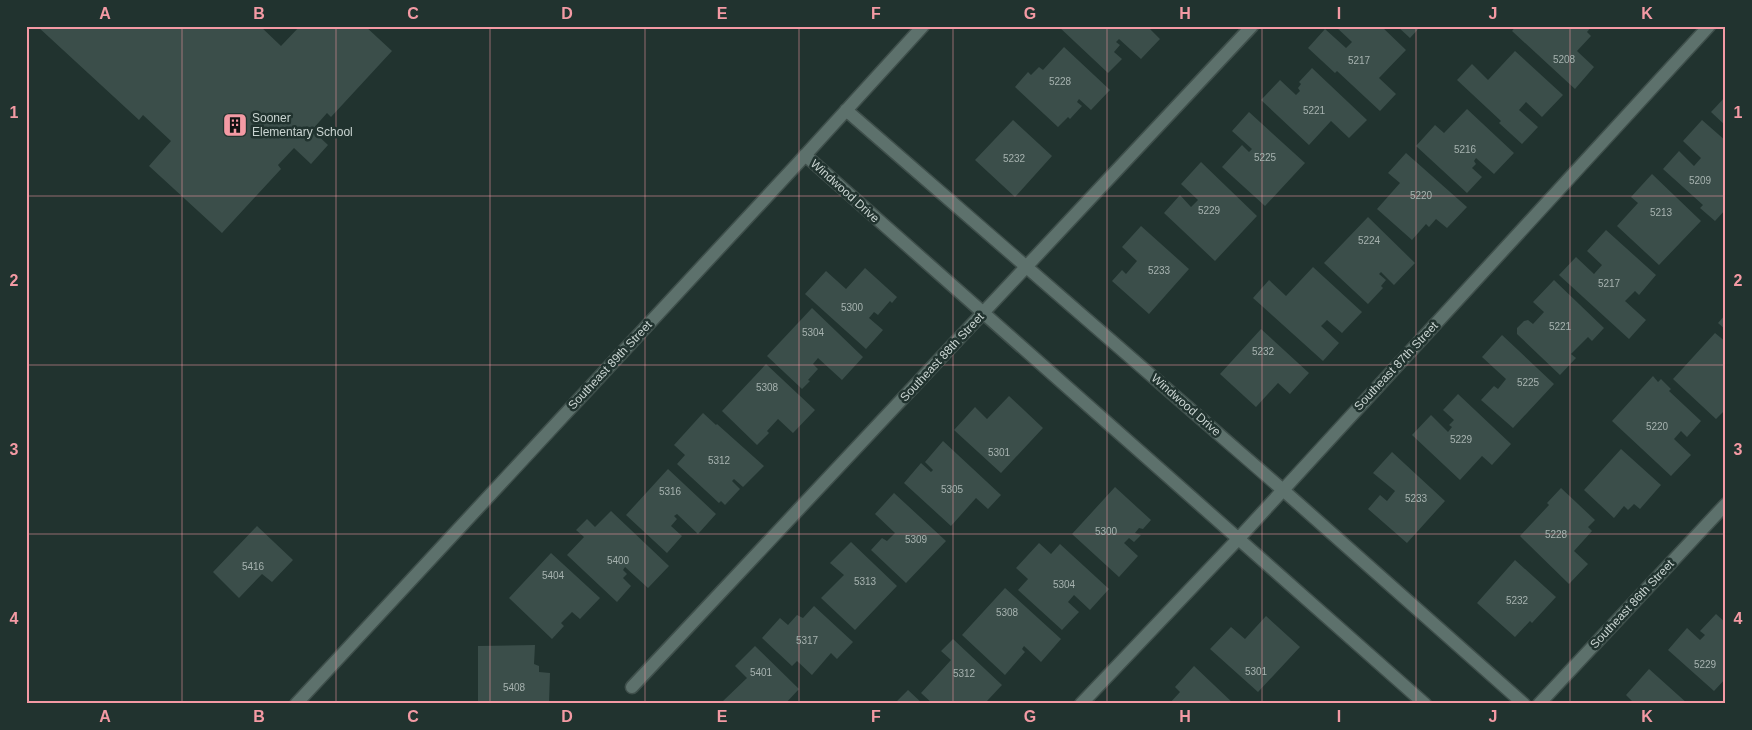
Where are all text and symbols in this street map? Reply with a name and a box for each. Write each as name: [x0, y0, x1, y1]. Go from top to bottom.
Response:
text: A: [99, 5, 111, 22]
text: B: [253, 5, 265, 22]
text: C: [407, 5, 419, 22]
text: D: [561, 5, 573, 22]
text: E: [717, 5, 728, 22]
text: F: [871, 5, 881, 22]
text: G: [1024, 5, 1036, 22]
text: H: [1179, 5, 1191, 22]
text: I: [1337, 5, 1341, 22]
text: J: [1489, 5, 1497, 22]
text: K: [1641, 5, 1653, 22]
house number: 5208: [1553, 54, 1576, 65]
house number: 5217: [1348, 55, 1371, 66]
house number: 5228: [1049, 76, 1072, 87]
text: 1: [10, 104, 19, 121]
text: 1: [1734, 104, 1743, 121]
house number: 5221: [1303, 105, 1326, 116]
place label: Sooner Elementary School: [252, 111, 353, 139]
building icon: Sooner Elementary School: [222, 112, 248, 138]
house number: 5216: [1454, 144, 1477, 155]
house number: 5225: [1254, 152, 1277, 163]
house number: 5232: [1003, 153, 1026, 164]
street label: Windwood Drive: [808, 157, 882, 226]
house number: 5209: [1689, 175, 1712, 186]
house number: 5220: [1410, 190, 1433, 201]
house number: 5229: [1198, 205, 1221, 216]
house number: 5213: [1650, 207, 1673, 218]
house number: 5224: [1358, 235, 1381, 246]
house number: 5233: [1148, 265, 1171, 276]
text: 2: [10, 272, 19, 289]
text: 2: [1734, 272, 1743, 289]
house number: 5217: [1598, 278, 1621, 289]
house number: 5300: [841, 302, 864, 313]
street label: Southeast 88th Street: [897, 309, 987, 404]
street label: Southeast 89th Street: [565, 317, 655, 412]
street label: Southeast 87th Street: [1351, 318, 1441, 413]
house number: 5221: [1549, 321, 1572, 332]
house number: 5304: [802, 327, 825, 338]
house number: 5232: [1252, 346, 1275, 357]
street label: Windwood Drive: [1148, 371, 1224, 439]
house number: 5225: [1517, 377, 1540, 388]
house number: 5308: [756, 382, 779, 393]
house number: 5220: [1646, 421, 1669, 432]
house number: 5229: [1450, 434, 1473, 445]
text: 3: [10, 441, 19, 458]
text: 3: [1734, 441, 1743, 458]
house number: 5301: [988, 447, 1011, 458]
house number: 5312: [708, 455, 731, 466]
house number: 5305: [941, 484, 964, 495]
house number: 5316: [659, 486, 682, 497]
house number: 5233: [1405, 493, 1428, 504]
house number: 5300: [1095, 526, 1118, 537]
house number: 5228: [1545, 529, 1568, 540]
house number: 5309: [905, 534, 928, 545]
house number: 5400: [607, 555, 630, 566]
street label: Southeast 86th Street: [1587, 556, 1677, 651]
house number: 5416: [242, 561, 265, 572]
house number: 5404: [542, 570, 565, 581]
house number: 5313: [854, 576, 877, 587]
house number: 5304: [1053, 579, 1076, 590]
house number: 5232: [1506, 595, 1529, 606]
house number: 5308: [996, 607, 1019, 618]
text: 4: [10, 610, 19, 627]
text: 4: [1734, 610, 1743, 627]
house number: 5317: [796, 635, 819, 646]
house number: 5229: [1694, 659, 1717, 670]
house number: 5301: [1245, 666, 1268, 677]
house number: 5401: [750, 667, 773, 678]
house number: 5312: [953, 668, 976, 679]
house number: 5408: [503, 682, 526, 693]
text: A: [99, 708, 111, 725]
text: B: [253, 708, 265, 725]
text: C: [407, 708, 419, 725]
text: D: [561, 708, 573, 725]
text: E: [717, 708, 728, 725]
text: F: [871, 708, 881, 725]
text: G: [1024, 708, 1036, 725]
text: H: [1179, 708, 1191, 725]
text: I: [1337, 708, 1341, 725]
text: J: [1489, 708, 1497, 725]
text: K: [1641, 708, 1653, 725]

